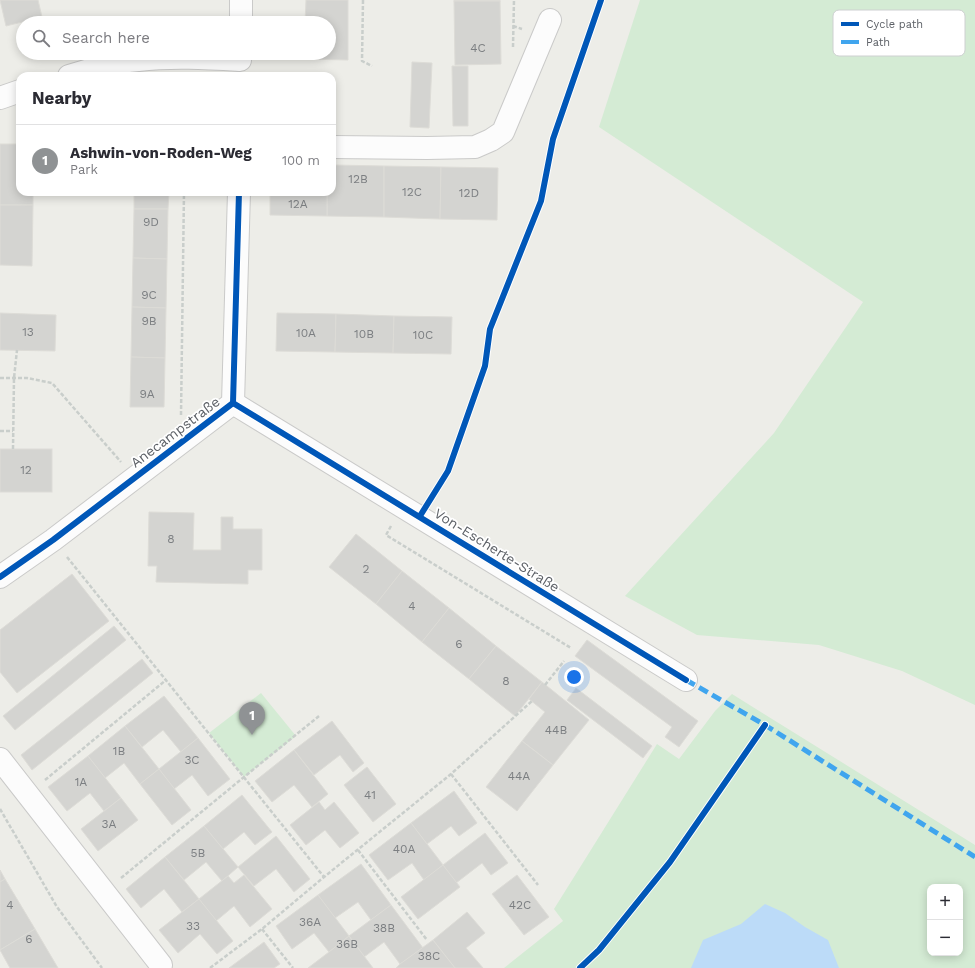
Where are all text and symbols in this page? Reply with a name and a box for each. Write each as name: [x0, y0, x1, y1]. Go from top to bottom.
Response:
legend: [833, 10, 965, 56]
search box: [16, 16, 336, 60]
text: Cycle path: [866, 18, 923, 31]
icon: search: [30, 27, 52, 49]
text: Search here: [62, 29, 150, 47]
text: Path: [866, 36, 890, 49]
house number: 4C: [470, 41, 486, 55]
text: Nearby: [32, 88, 91, 108]
text: Ashwin-von-Roden-Weg: [70, 144, 252, 162]
text: 1: [42, 153, 48, 168]
text: 100 m: [282, 153, 320, 168]
text: Park: [70, 162, 98, 177]
house number: 12B: [348, 172, 368, 186]
house number: 12C: [402, 185, 422, 199]
house number: 12D: [459, 186, 479, 200]
house number: 12A: [288, 197, 308, 211]
house number: 9D: [143, 215, 159, 229]
house number: 9C: [141, 288, 157, 302]
house number: 9B: [141, 314, 157, 328]
house number: 13: [22, 325, 34, 339]
house number: 10A: [296, 326, 316, 340]
house number: 10B: [354, 327, 374, 341]
house number: 10C: [413, 328, 433, 342]
house number: 9A: [139, 387, 155, 401]
street label: Anecampstraße: [127, 393, 223, 471]
house number: 12: [20, 463, 32, 477]
street label: Von-Escherte-Straße: [431, 505, 563, 595]
house number: 8: [167, 532, 175, 546]
house number: 2: [363, 562, 370, 576]
house number: 4: [408, 599, 416, 613]
house number: 6: [455, 637, 463, 651]
your location: [564, 667, 584, 687]
house number: 8: [502, 674, 510, 688]
pin: 1: [239, 702, 265, 735]
house number: 44B: [545, 723, 567, 737]
house number: 1B: [113, 744, 125, 758]
house number: 3C: [184, 753, 200, 767]
house number: 44A: [508, 769, 530, 783]
house number: 1A: [75, 775, 87, 789]
house number: 41: [364, 788, 376, 802]
house number: 3A: [102, 817, 117, 831]
house number: 40A: [393, 842, 415, 856]
house number: 5B: [191, 846, 206, 860]
map controls: [927, 884, 963, 956]
button: +: [927, 884, 963, 920]
house number: 4: [6, 898, 14, 912]
house number: 42C: [509, 898, 531, 912]
house number: 36A: [299, 915, 321, 929]
house number: 33: [186, 919, 200, 933]
button: −: [927, 920, 963, 956]
house number: 38B: [373, 921, 395, 935]
house number: 6: [25, 932, 33, 946]
house number: 36B: [336, 937, 358, 951]
house number: 38C: [418, 949, 440, 963]

